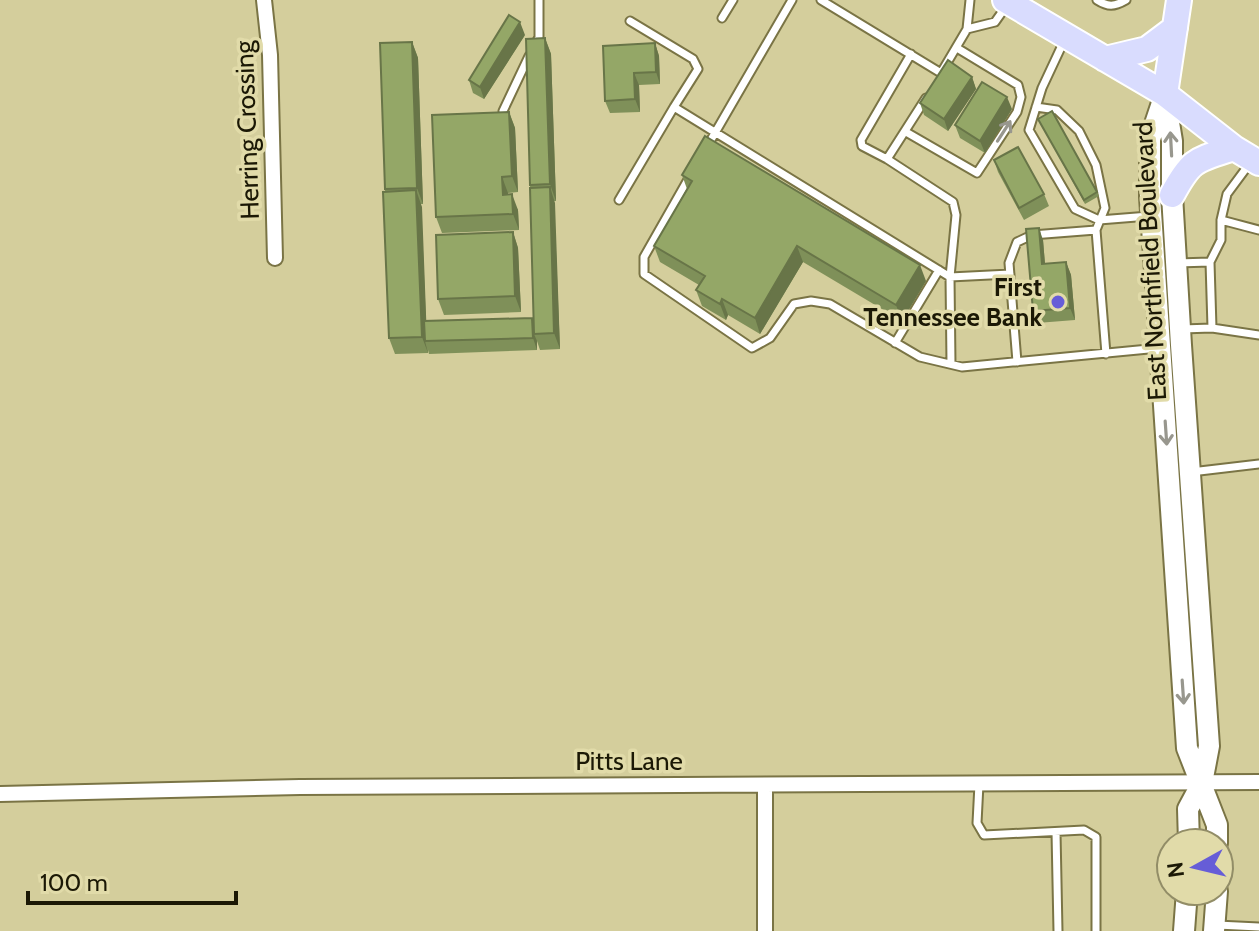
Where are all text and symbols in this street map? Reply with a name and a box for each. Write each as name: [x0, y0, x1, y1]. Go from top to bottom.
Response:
street label: Herring Crossing: [228, 39, 266, 220]
one-way arrow: [996, 120, 1013, 142]
street label: East Northfield Boulevard: [1127, 121, 1173, 401]
one-way arrow: [1164, 132, 1179, 158]
place label: First Tennessee Bank: [863, 271, 1042, 333]
marker: First Tennessee Bank: [1049, 293, 1067, 311]
one-way arrow: [1158, 419, 1173, 446]
one-way arrow: [1176, 678, 1191, 705]
street label: Pitts Lane: [575, 745, 683, 777]
north arrow: [1155, 827, 1235, 907]
scale bar: [28, 855, 236, 905]
text: N: [1161, 860, 1190, 879]
text: 100 m: [40, 868, 108, 897]

